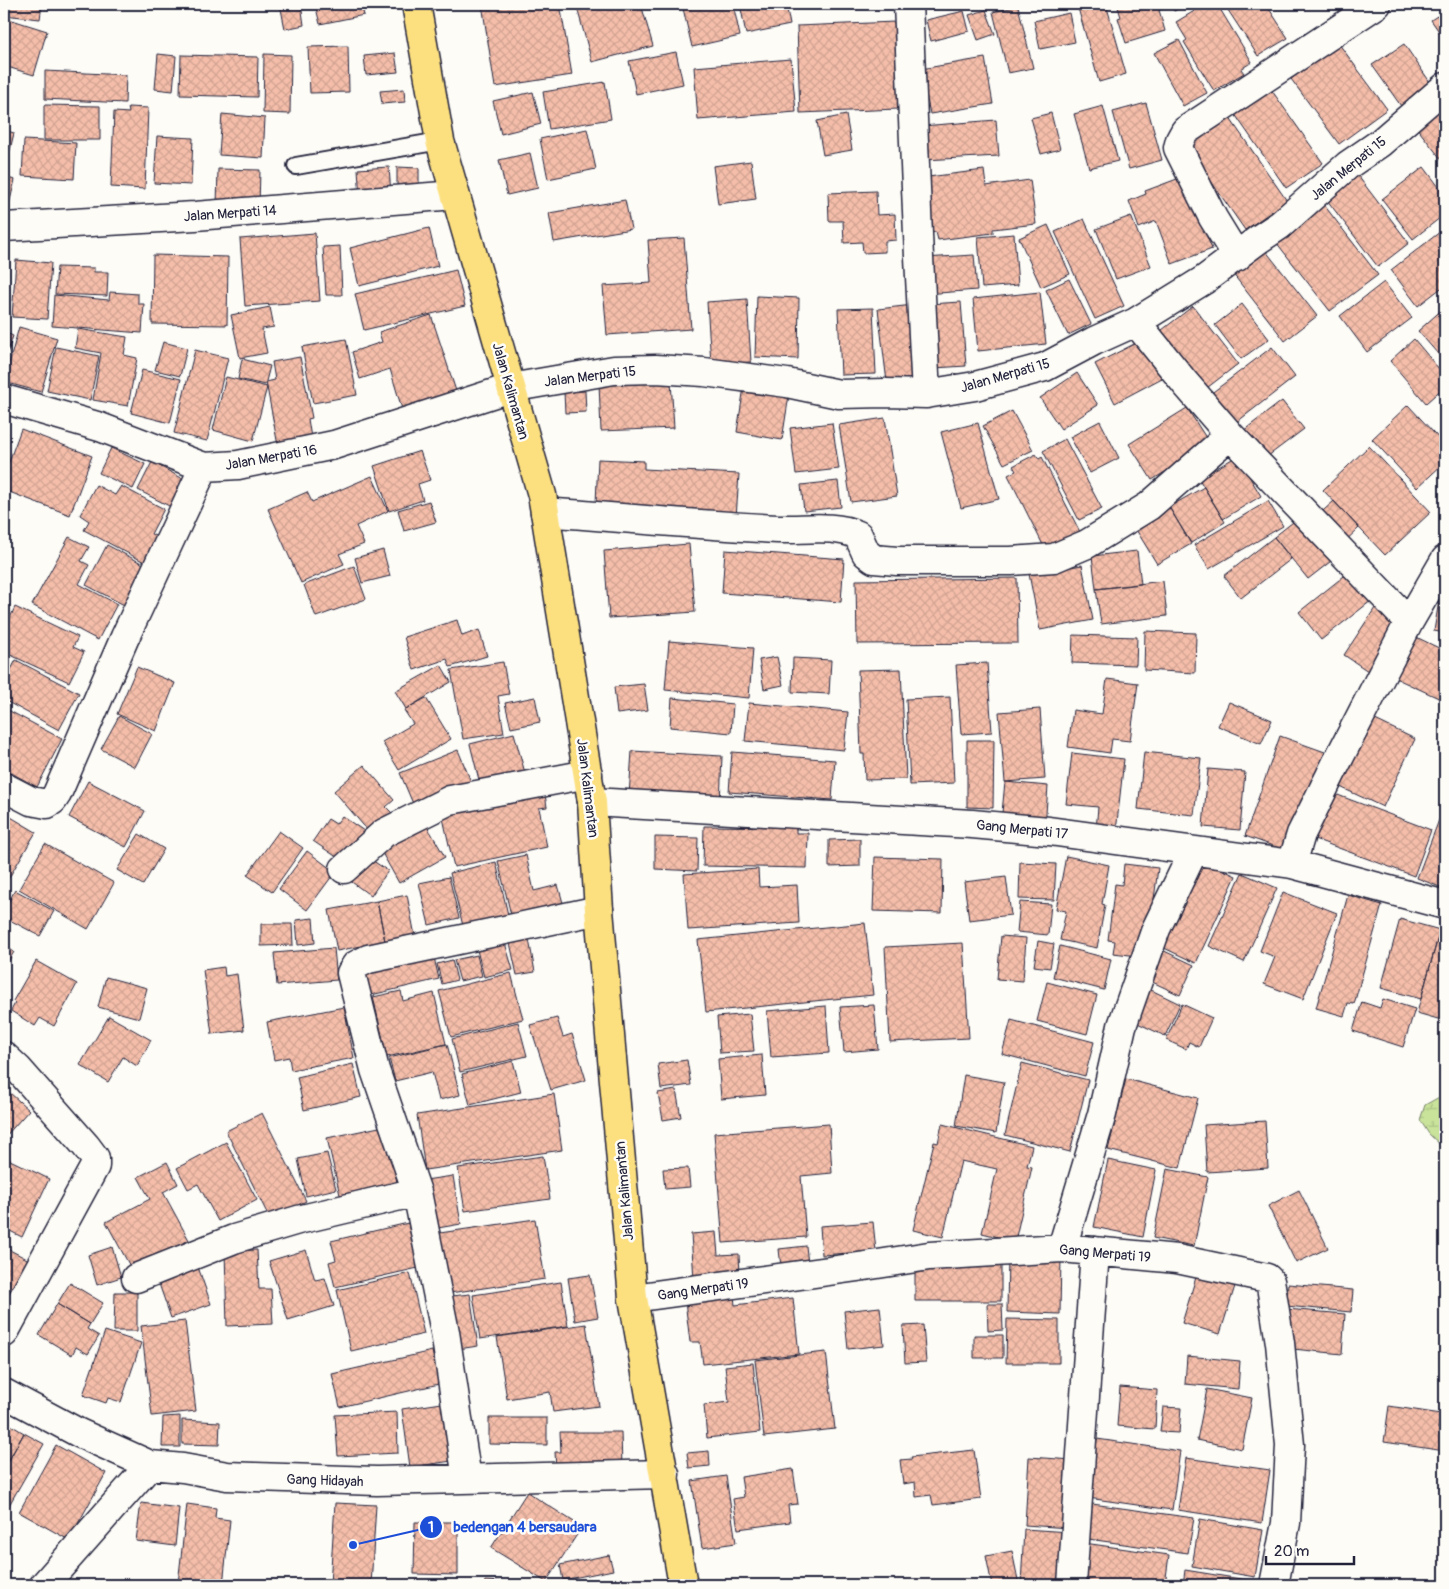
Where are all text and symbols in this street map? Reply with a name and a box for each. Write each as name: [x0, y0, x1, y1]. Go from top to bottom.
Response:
street label: Jalan Merpati 15: [1307, 133, 1390, 204]
street label: Jalan Merpati 14: [183, 202, 277, 225]
street label: Jalan Kalimantan: [489, 341, 532, 442]
street label: Jalan Merpati 15: [958, 355, 1052, 396]
street label: Jalan Merpati 15: [543, 362, 637, 391]
street label: Jalan Merpati 16: [224, 441, 318, 474]
street label: Jalan Kalimantan: [573, 737, 602, 839]
street label: Gang Merpati 17: [975, 816, 1069, 843]
street label: Jalan Kalimantan: [612, 1140, 637, 1242]
street label: Gang Merpati 19: [1058, 1241, 1151, 1266]
street label: Gang Merpati 19: [656, 1275, 750, 1304]
street label: Gang Hidayah: [286, 1471, 364, 1490]
callout: bedengan 4 bersaudara: [419, 1512, 607, 1542]
text: 1: [428, 1518, 434, 1537]
text: bedengan 4 bersaudara: [453, 1518, 597, 1537]
scale bar: [1266, 1534, 1354, 1566]
text: 20 m: [1274, 1542, 1309, 1561]

